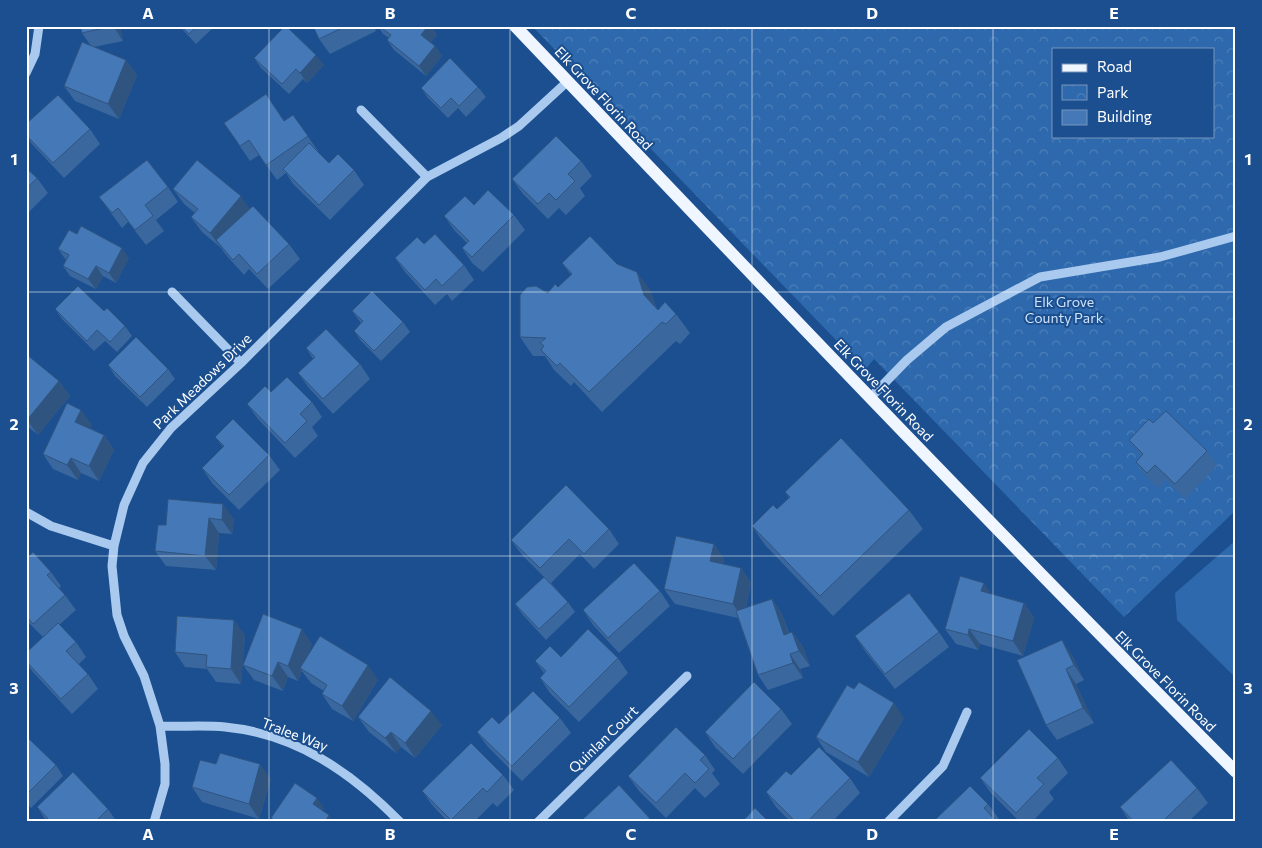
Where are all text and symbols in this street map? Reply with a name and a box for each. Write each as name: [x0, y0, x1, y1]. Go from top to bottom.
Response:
text: A: [142, 3, 154, 22]
text: B: [385, 3, 396, 22]
text: C: [626, 3, 637, 22]
text: D: [866, 3, 878, 22]
text: E: [1109, 3, 1119, 22]
street label: Elk Grove Florin Road: [552, 43, 656, 153]
legend: [1052, 48, 1214, 138]
text: Road: [1097, 57, 1132, 75]
text: Park: [1097, 83, 1128, 101]
text: Building: [1097, 107, 1152, 125]
text: 1: [10, 149, 18, 168]
text: 1: [1244, 149, 1252, 168]
park label: Elk Grove County Park: [1025, 293, 1104, 326]
street label: Park Meadows Drive: [149, 330, 255, 432]
street label: Elk Grove Florin Road: [831, 335, 937, 445]
text: 2: [9, 414, 19, 433]
text: 2: [1243, 414, 1253, 433]
street label: Elk Grove Florin Road: [1112, 627, 1220, 735]
text: 3: [9, 678, 19, 697]
text: 3: [1243, 678, 1253, 697]
street label: Quinlan Court: [565, 702, 641, 776]
street label: Tralee Way: [259, 714, 331, 754]
text: A: [142, 824, 154, 843]
text: B: [385, 824, 396, 843]
text: C: [626, 824, 637, 843]
text: D: [866, 824, 878, 843]
text: E: [1109, 824, 1119, 843]

